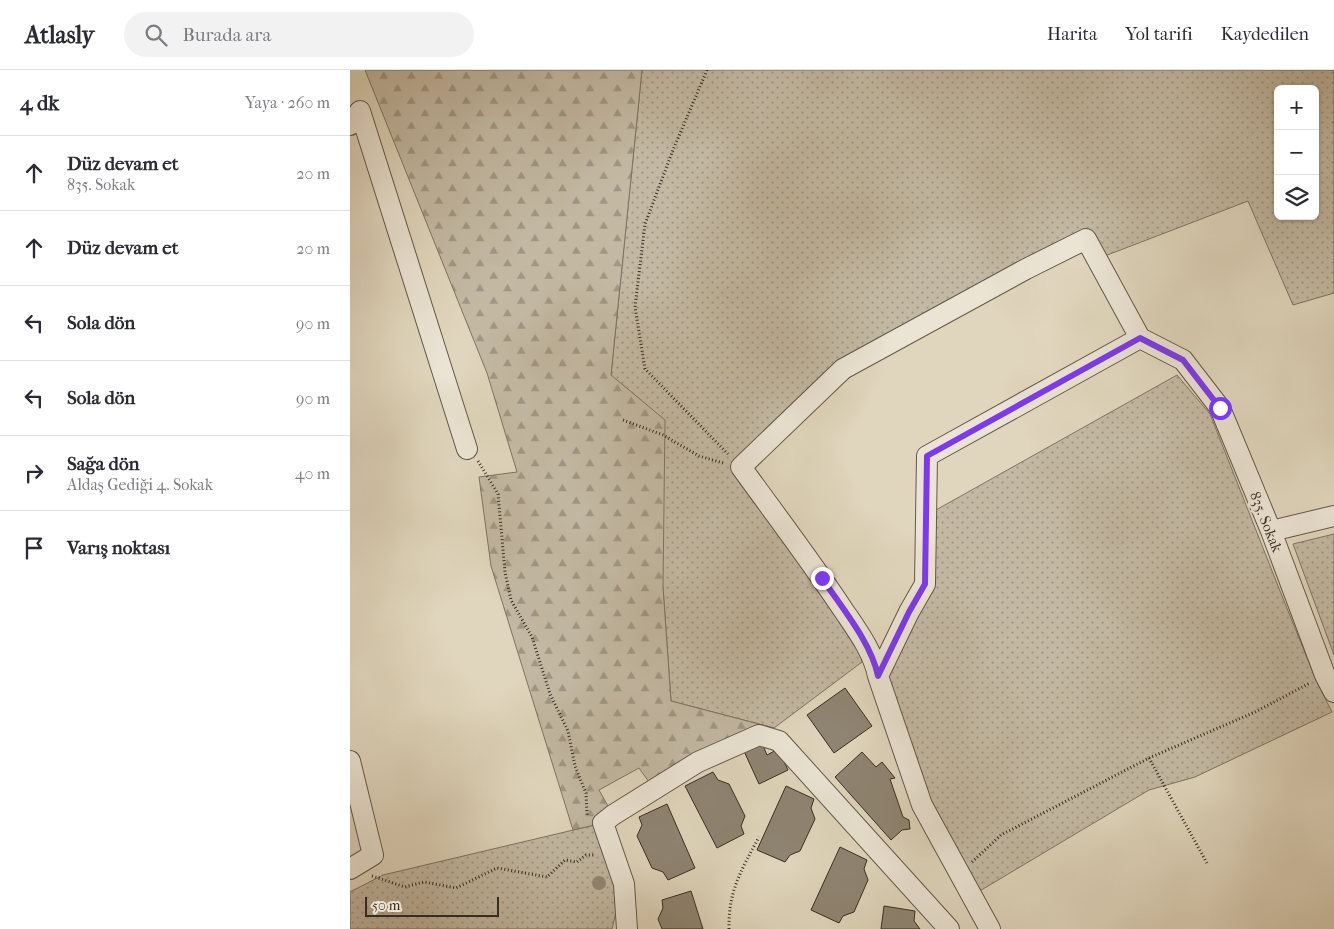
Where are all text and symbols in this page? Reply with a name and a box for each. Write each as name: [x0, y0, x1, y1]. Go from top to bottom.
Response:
search box: [124, 12, 474, 57]
text: Atlasly: [25, 21, 94, 49]
icon: search: [142, 21, 170, 49]
text: Burada ara: [182, 24, 271, 46]
text: Harita: [1047, 24, 1097, 45]
text: Yol tarifi: [1125, 24, 1193, 45]
text: Kaydedilen: [1221, 24, 1309, 45]
map controls: [1274, 85, 1319, 220]
button: +: [1274, 85, 1319, 130]
text: 4 dk: [20, 91, 59, 115]
text: Yaya · 260 m: [245, 93, 330, 112]
button: −: [1274, 130, 1319, 175]
text: Düz devam et: [67, 153, 178, 175]
icon: ahead: [20, 159, 48, 187]
text: 20 m: [296, 164, 330, 183]
text: 835. Sokak: [67, 175, 135, 194]
button: layers: [1274, 175, 1319, 220]
icon: ahead: [20, 234, 48, 262]
text: Düz devam et: [67, 237, 178, 259]
text: 20 m: [296, 239, 330, 258]
icon: left: [20, 309, 48, 337]
text: Sola dön: [67, 312, 135, 334]
text: 90 m: [296, 314, 330, 333]
icon: left: [20, 384, 48, 412]
text: Sola dön: [67, 387, 135, 409]
text: 90 m: [296, 389, 330, 408]
route start: [1209, 397, 1232, 420]
text: Sağa dön: [67, 453, 140, 475]
icon: right: [20, 459, 48, 487]
text: 40 m: [295, 464, 330, 483]
text: Aldaş Gediği 4. Sokak: [67, 475, 213, 494]
street label: 835. Sokak: [1246, 489, 1286, 555]
icon: arrive: [20, 534, 48, 562]
text: Varış noktası: [67, 537, 170, 559]
route end: [811, 567, 834, 590]
scale bar: [365, 894, 499, 917]
text: 50 m: [372, 897, 400, 914]

